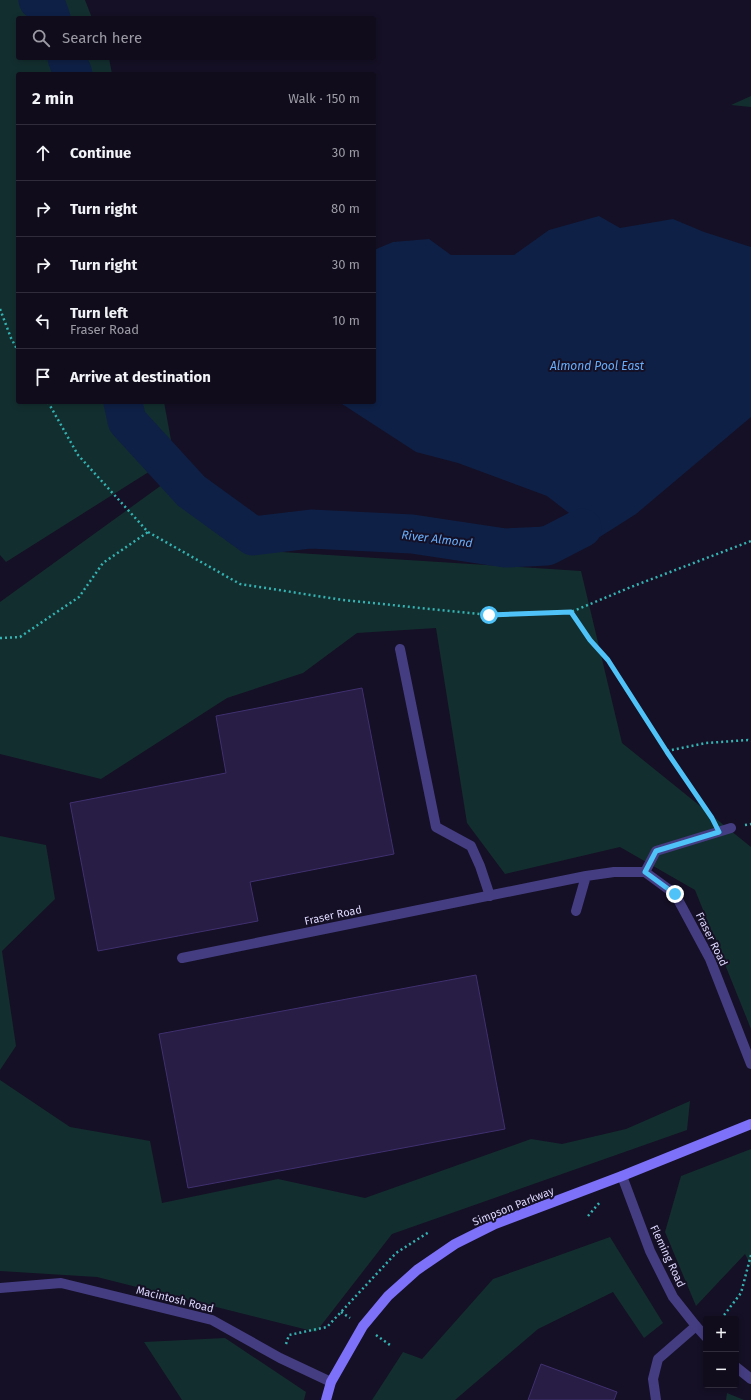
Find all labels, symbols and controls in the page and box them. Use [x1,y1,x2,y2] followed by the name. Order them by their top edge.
[16,16,376,60] search box
[30,27,52,49] icon: search
[62,29,142,47] text: Search here
[32,88,74,109] text: 2 min
[288,91,360,106] text: Walk · 150 m
[32,142,54,164] icon: ahead
[70,144,131,162] text: Continue
[332,145,360,160] text: 30 m
[32,198,54,220] icon: right
[70,200,137,218] text: Turn right
[331,201,360,216] text: 80 m
[32,254,54,276] icon: right
[70,256,137,274] text: Turn right
[332,257,360,272] text: 30 m
[70,304,128,322] text: Turn left
[32,310,54,332] icon: left
[333,313,360,328] text: 10 m
[70,322,139,337] text: Fraser Road
[549,359,645,373] water label: Almond Pool East
[32,366,54,388] icon: arrive
[70,368,211,386] text: Arrive at destination
[401,528,473,550] water label: River Almond
[480,606,498,624] route start
[666,885,684,903] route end
[303,903,363,928] street label: Fraser Road
[693,910,730,968] street label: Fraser Road
[471,1184,556,1229] street label: Simpson Parkway
[647,1223,688,1290] street label: Fleming Road
[135,1284,215,1315] street label: Macintosh Road
[703,1316,739,1388] map controls
[703,1316,739,1352] button: +
[703,1352,739,1388] button: −

